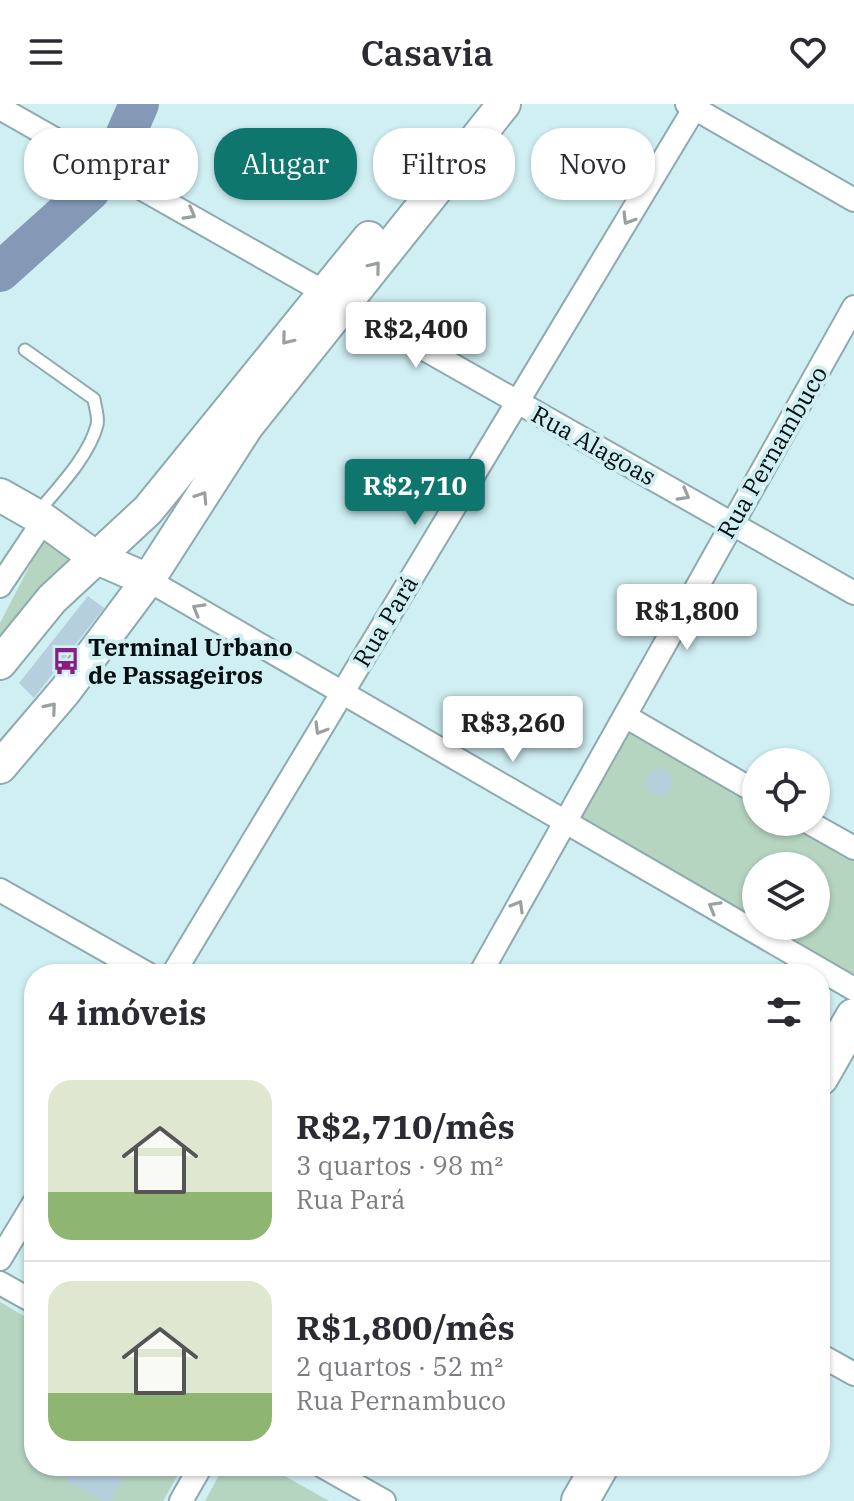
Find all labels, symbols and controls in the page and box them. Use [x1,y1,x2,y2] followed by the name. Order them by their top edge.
[360,29,494,76] text: Casavia
[24,30,68,74] icon: menu
[786,30,830,74] icon: heart
[24,128,198,200] chip: Comprar
[214,128,357,200] chip: Alugar
[373,128,515,200] chip: Filtros
[531,128,655,200] chip: Novo
[181,204,196,220] one-way arrow
[622,210,638,225] one-way arrow
[365,261,379,276] one-way arrow
[342,302,490,370] pin: R$2,400
[364,311,468,345] text: R$2,400
[282,330,297,345] one-way arrow
[710,360,834,544] street label: Rua Pernambuco
[526,398,662,492] street label: Rua Alagoas
[341,459,489,527] pin: R$2,710
[363,468,467,502] text: R$2,710
[675,485,690,501] one-way arrow
[192,491,207,506] one-way arrow
[345,569,425,673] street label: Rua Pará
[613,584,761,652] pin: R$1,800
[635,593,739,627] text: R$1,800
[192,603,207,619] one-way arrow
[88,631,293,691] place label: Terminal Urbano de Passageiros
[51,646,81,676] bus stop icon: Terminal Urbano de Passageiros
[439,696,587,764] pin: R$3,260
[41,703,55,717] one-way arrow
[461,705,565,739] text: R$3,260
[314,720,330,735] one-way arrow
[742,748,830,940] map controls
[742,748,830,836] button: locate
[742,852,830,940] button: layers
[508,900,524,915] one-way arrow
[708,901,723,917] one-way arrow
[48,990,207,1034] text: 4 imóveis
[762,990,806,1034] icon: filters
[296,1104,515,1148] text: R$2,710/mês
[112,1112,208,1208] icon: home
[296,1148,503,1182] text: 3 quartos · 98 m²
[296,1182,405,1216] text: Rua Pará
[296,1305,515,1349] text: R$1,800/mês
[112,1313,208,1409] icon: home
[296,1349,503,1383] text: 2 quartos · 52 m²
[296,1383,506,1417] text: Rua Pernambuco

